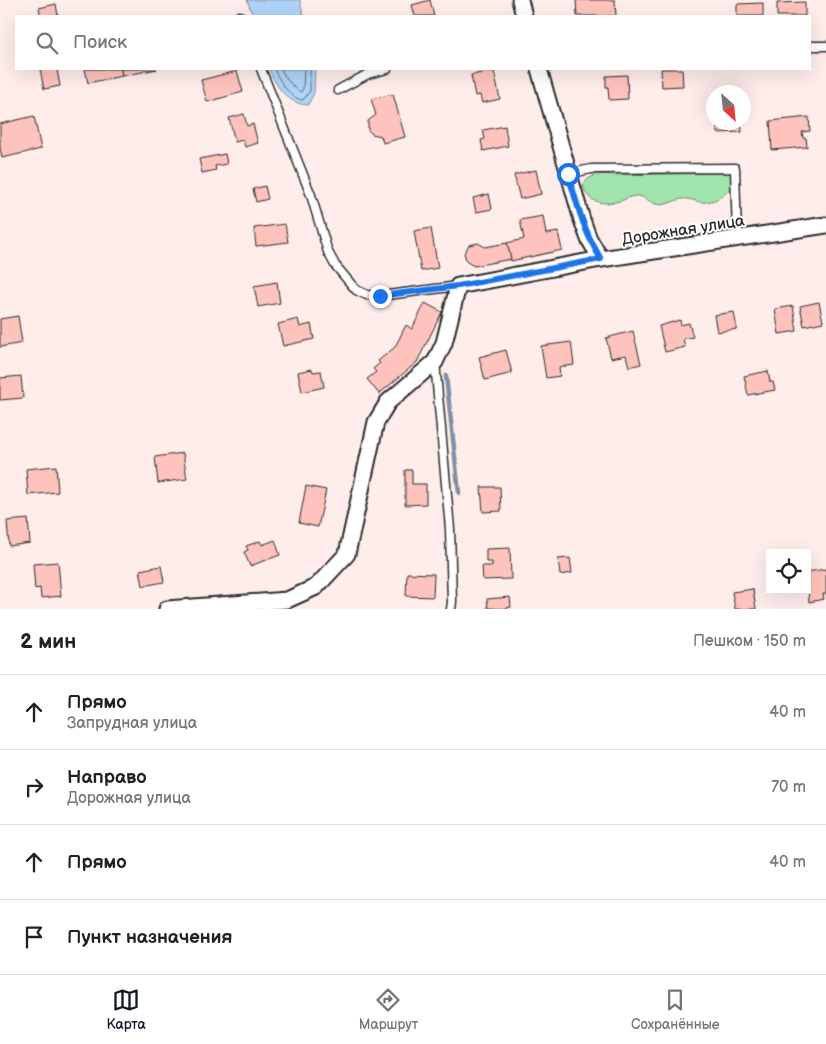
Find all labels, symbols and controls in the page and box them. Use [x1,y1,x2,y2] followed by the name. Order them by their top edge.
[15,15,811,70] search box
[33,29,61,57] icon: search
[73,31,127,54] text: Поиск
[706,85,751,130] north arrow
[557,163,580,186] route start
[621,211,746,250] street label: Дорожная улица
[369,285,392,308] route end
[766,549,811,594] map controls
[766,549,811,594] button: locate
[20,629,76,654] text: 2 мин
[693,632,806,651] text: Пешком · 150 m
[67,691,127,714] text: Прямо
[20,698,48,726] icon: ahead
[769,703,806,722] text: 40 m
[67,714,197,733] text: Запрудная улица
[67,766,147,789] text: Направо
[20,773,48,801] icon: right
[771,778,806,797] text: 70 m
[67,789,191,808] text: Дорожная улица
[20,848,48,876] icon: ahead
[67,851,127,874] text: Прямо
[769,853,806,872] text: 40 m
[20,923,48,951] icon: arrive
[67,926,232,949] text: Пункт назначения
[106,986,146,1033] tab: Карта
[359,986,418,1033] tab: Маршрут
[631,986,720,1033] tab: Сохранённые

